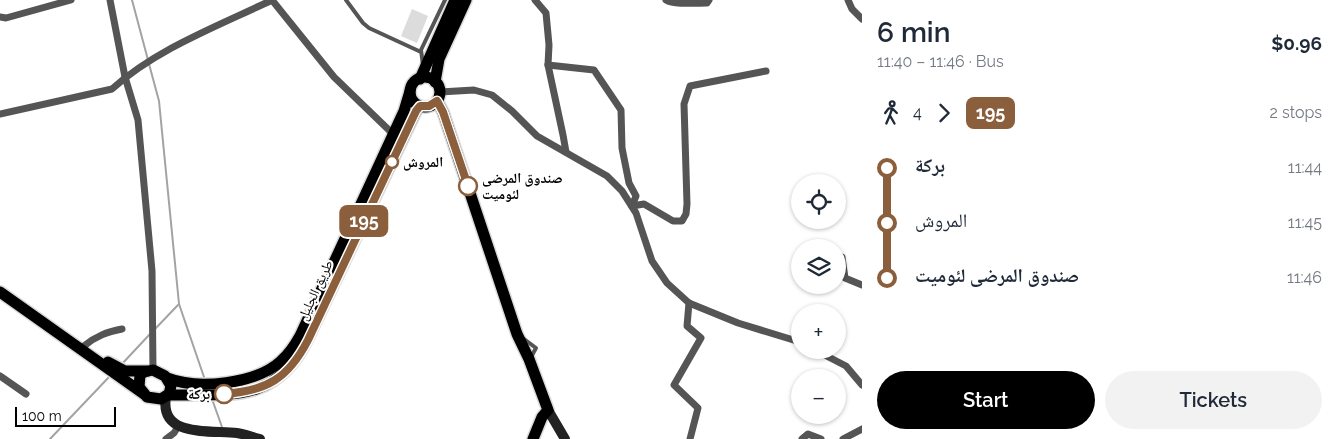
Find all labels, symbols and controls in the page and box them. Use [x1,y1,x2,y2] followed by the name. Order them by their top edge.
[877,16,950,49] text: 6 min
[1271,32,1322,54] text: $0.96
[877,52,1004,71] text: 11:40 – 11:46 · Bus
[877,99,905,127] icon: walk
[930,99,958,127] icon: forward
[976,102,1005,123] text: 195
[913,103,922,122] text: 4
[1270,103,1322,122] text: 2 stops
[403,154,443,171] place label: المروش
[915,154,945,176] text: بركة
[385,155,399,169] marker: المروش
[1288,158,1322,177] text: 11:44
[482,170,563,202] place label: صندوق المرضى لئوميت
[791,174,846,424] map controls
[791,174,846,229] button: locate
[458,176,478,196] marker: صندوق المرضى لئوميت
[335,205,393,237] line badge: 195
[915,209,967,231] text: المروش
[349,210,379,231] text: 195
[1288,213,1322,232] text: 11:45
[791,239,846,294] button: layers
[294,257,338,324] street label: طريق الجليل
[915,264,1079,286] text: صندوق المرضى لئوميت
[1287,268,1322,287] text: 11:46
[791,304,846,359] button: +
[791,369,846,424] button: −
[877,371,1095,429] button: Start
[1105,371,1322,429] button: Tickets
[214,384,234,404] marker: بركة
[188,386,210,403] place label: بركة
[15,404,116,427] scale bar
[22,408,62,424] text: 100 m

